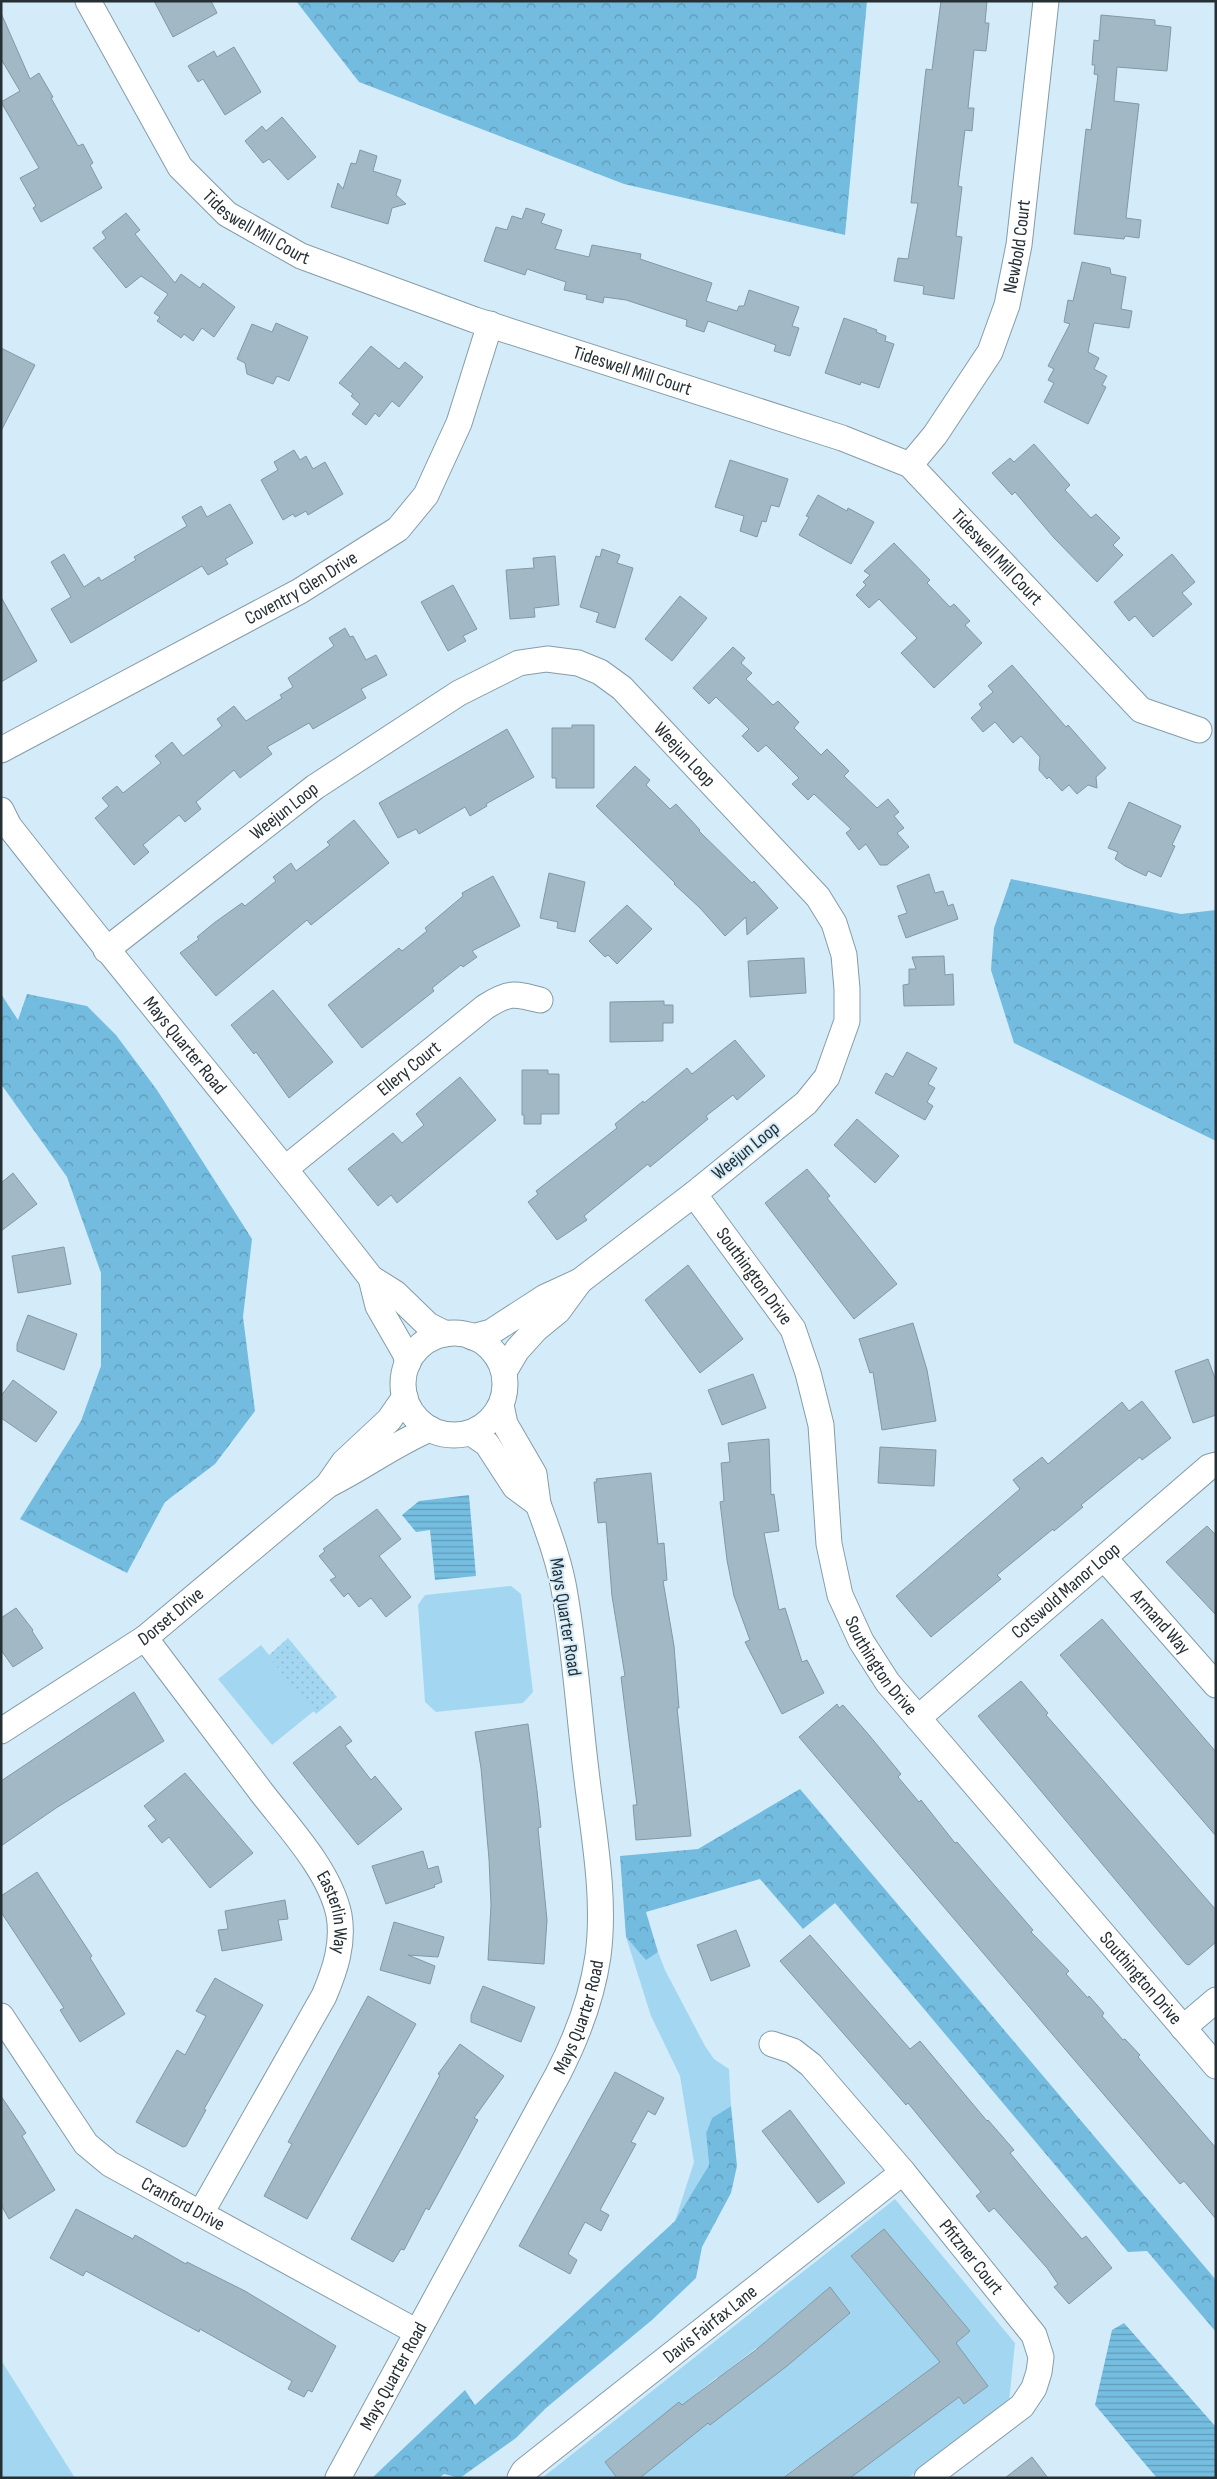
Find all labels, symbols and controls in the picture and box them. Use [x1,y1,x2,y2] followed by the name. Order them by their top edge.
[198,185,313,270] street label: Tideswell Mill Court
[998,198,1035,295] street label: Newbold Court
[570,341,695,400] street label: Tideswell Mill Court
[946,504,1048,610] street label: Tideswell Mill Court
[241,546,362,630] street label: Coventry Glen Drive
[649,717,720,792] street label: Weejun Loop
[245,777,323,845] street label: Weejun Loop
[138,992,232,1099] street label: Mays Quarter Road
[372,1036,445,1101] street label: Ellery Court
[708,1117,784,1185] street label: Weejun Loop
[711,1223,798,1329] street label: Southington Drive
[1007,1537,1125,1644] street label: Cotswold Manor Loop
[544,1556,586,1678] street label: Mays Quarter Road
[134,1582,208,1651] street label: Dorset Drive
[1125,1584,1196,1660] street label: Armand Way
[840,1613,922,1720] street label: Southington Drive
[311,1867,352,1956] street label: Easterlin Way
[1095,1927,1187,2029] street label: Southington Drive
[548,1958,609,2078] street label: Mays Quarter Road
[137,2172,229,2236] street label: Cranford Drive
[934,2215,1008,2299] street label: Pfitzner Court
[658,2280,762,2368] street label: Davis Fairfax Lane
[355,2318,432,2434] street label: Mays Quarter Road

